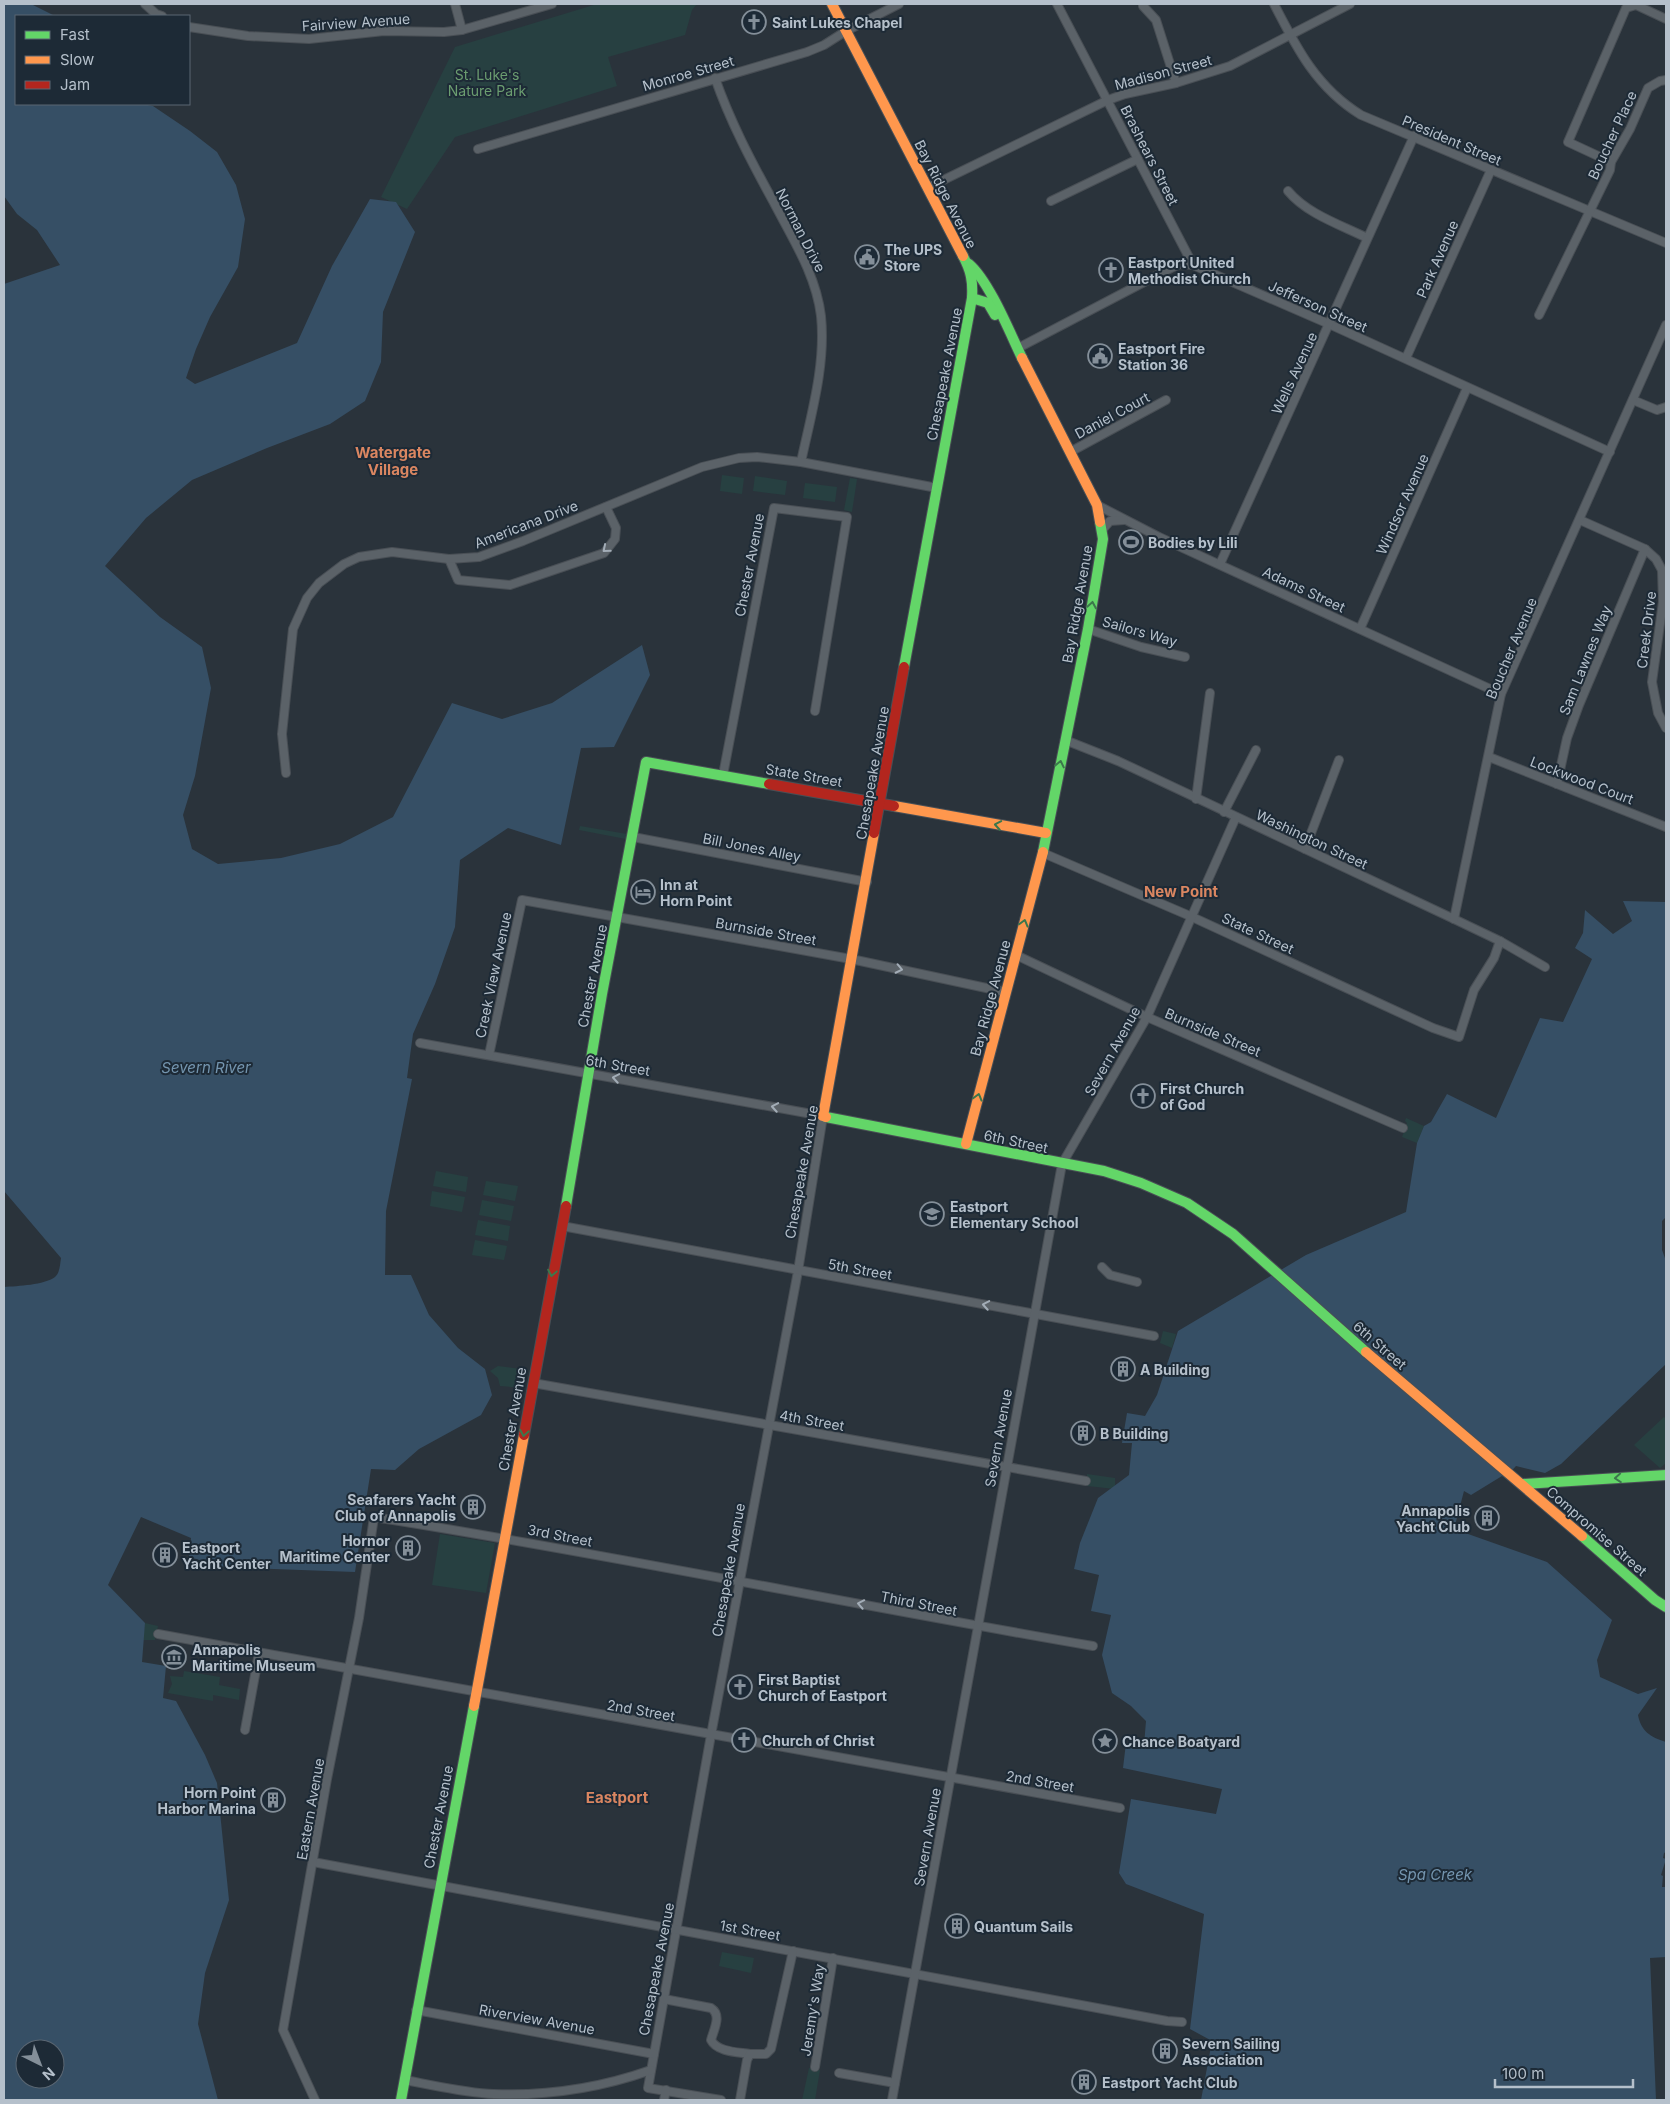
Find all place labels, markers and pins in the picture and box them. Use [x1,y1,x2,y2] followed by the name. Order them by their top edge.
[741,9,767,35] church icon: Saint Lukes Chapel
[772,14,902,31] place label: Saint Lukes Chapel
[884,241,942,274] place label: The UPS Store
[854,244,880,270] public building icon: The UPS Store
[1128,254,1251,287] place label: Eastport United Methodist Church
[1098,257,1124,283] church icon: Eastport United Methodist Church
[1118,340,1205,373] place label: Eastport Fire Station 36
[1087,343,1113,369] public building icon: Eastport Fire Station 36
[1118,529,1144,555] sports icon: Bodies by Lili
[1148,534,1238,551] place label: Bodies by Lili
[660,876,732,909] place label: Inn at Horn Point
[630,879,656,905] hotel icon: Inn at Horn Point
[1160,1080,1244,1113] place label: First Church of God
[1130,1083,1156,1109] church icon: First Church of God
[950,1198,1079,1231] place label: Eastport Elementary School
[919,1201,945,1227] school or university icon: Eastport Elementary School
[1110,1356,1136,1382] building icon: A Building
[1140,1361,1210,1378] place label: A Building
[1070,1420,1096,1446] building icon: B Building
[1100,1425,1168,1442] place label: B Building
[335,1491,456,1524] place label: Seafarers Yacht Club of Annapolis
[460,1494,486,1520] building icon: Seafarers Yacht Club of Annapolis
[1396,1502,1470,1535] place label: Annapolis Yacht Club
[1474,1505,1500,1531] building icon: Annapolis Yacht Club
[279,1532,390,1565] place label: Hornor Maritime Center
[395,1535,421,1561] building icon: Hornor Maritime Center
[182,1539,271,1572] place label: Eastport Yacht Center
[152,1542,178,1568] building icon: Eastport Yacht Center
[192,1641,316,1674] place label: Annapolis Maritime Museum
[161,1644,187,1670] museum icon: Annapolis Maritime Museum
[758,1671,887,1704] place label: First Baptist Church of Eastport
[727,1674,753,1700] church icon: First Baptist Church of Eastport
[731,1727,757,1753] church icon: Church of Christ
[1092,1728,1118,1754] place icon: Chance Boatyard
[762,1732,875,1749] place label: Church of Christ
[1122,1733,1240,1750] place label: Chance Boatyard
[157,1784,256,1817] place label: Horn Point Harbor Marina
[260,1787,286,1813] building icon: Horn Point Harbor Marina
[944,1913,970,1939] building icon: Quantum Sails
[974,1918,1073,1935] place label: Quantum Sails
[1182,2035,1280,2068] place label: Severn Sailing Association
[1152,2038,1178,2064] building icon: Severn Sailing Association
[1071,2069,1097,2095] building icon: Eastport Yacht Club
[1102,2074,1238,2091] place label: Eastport Yacht Club

